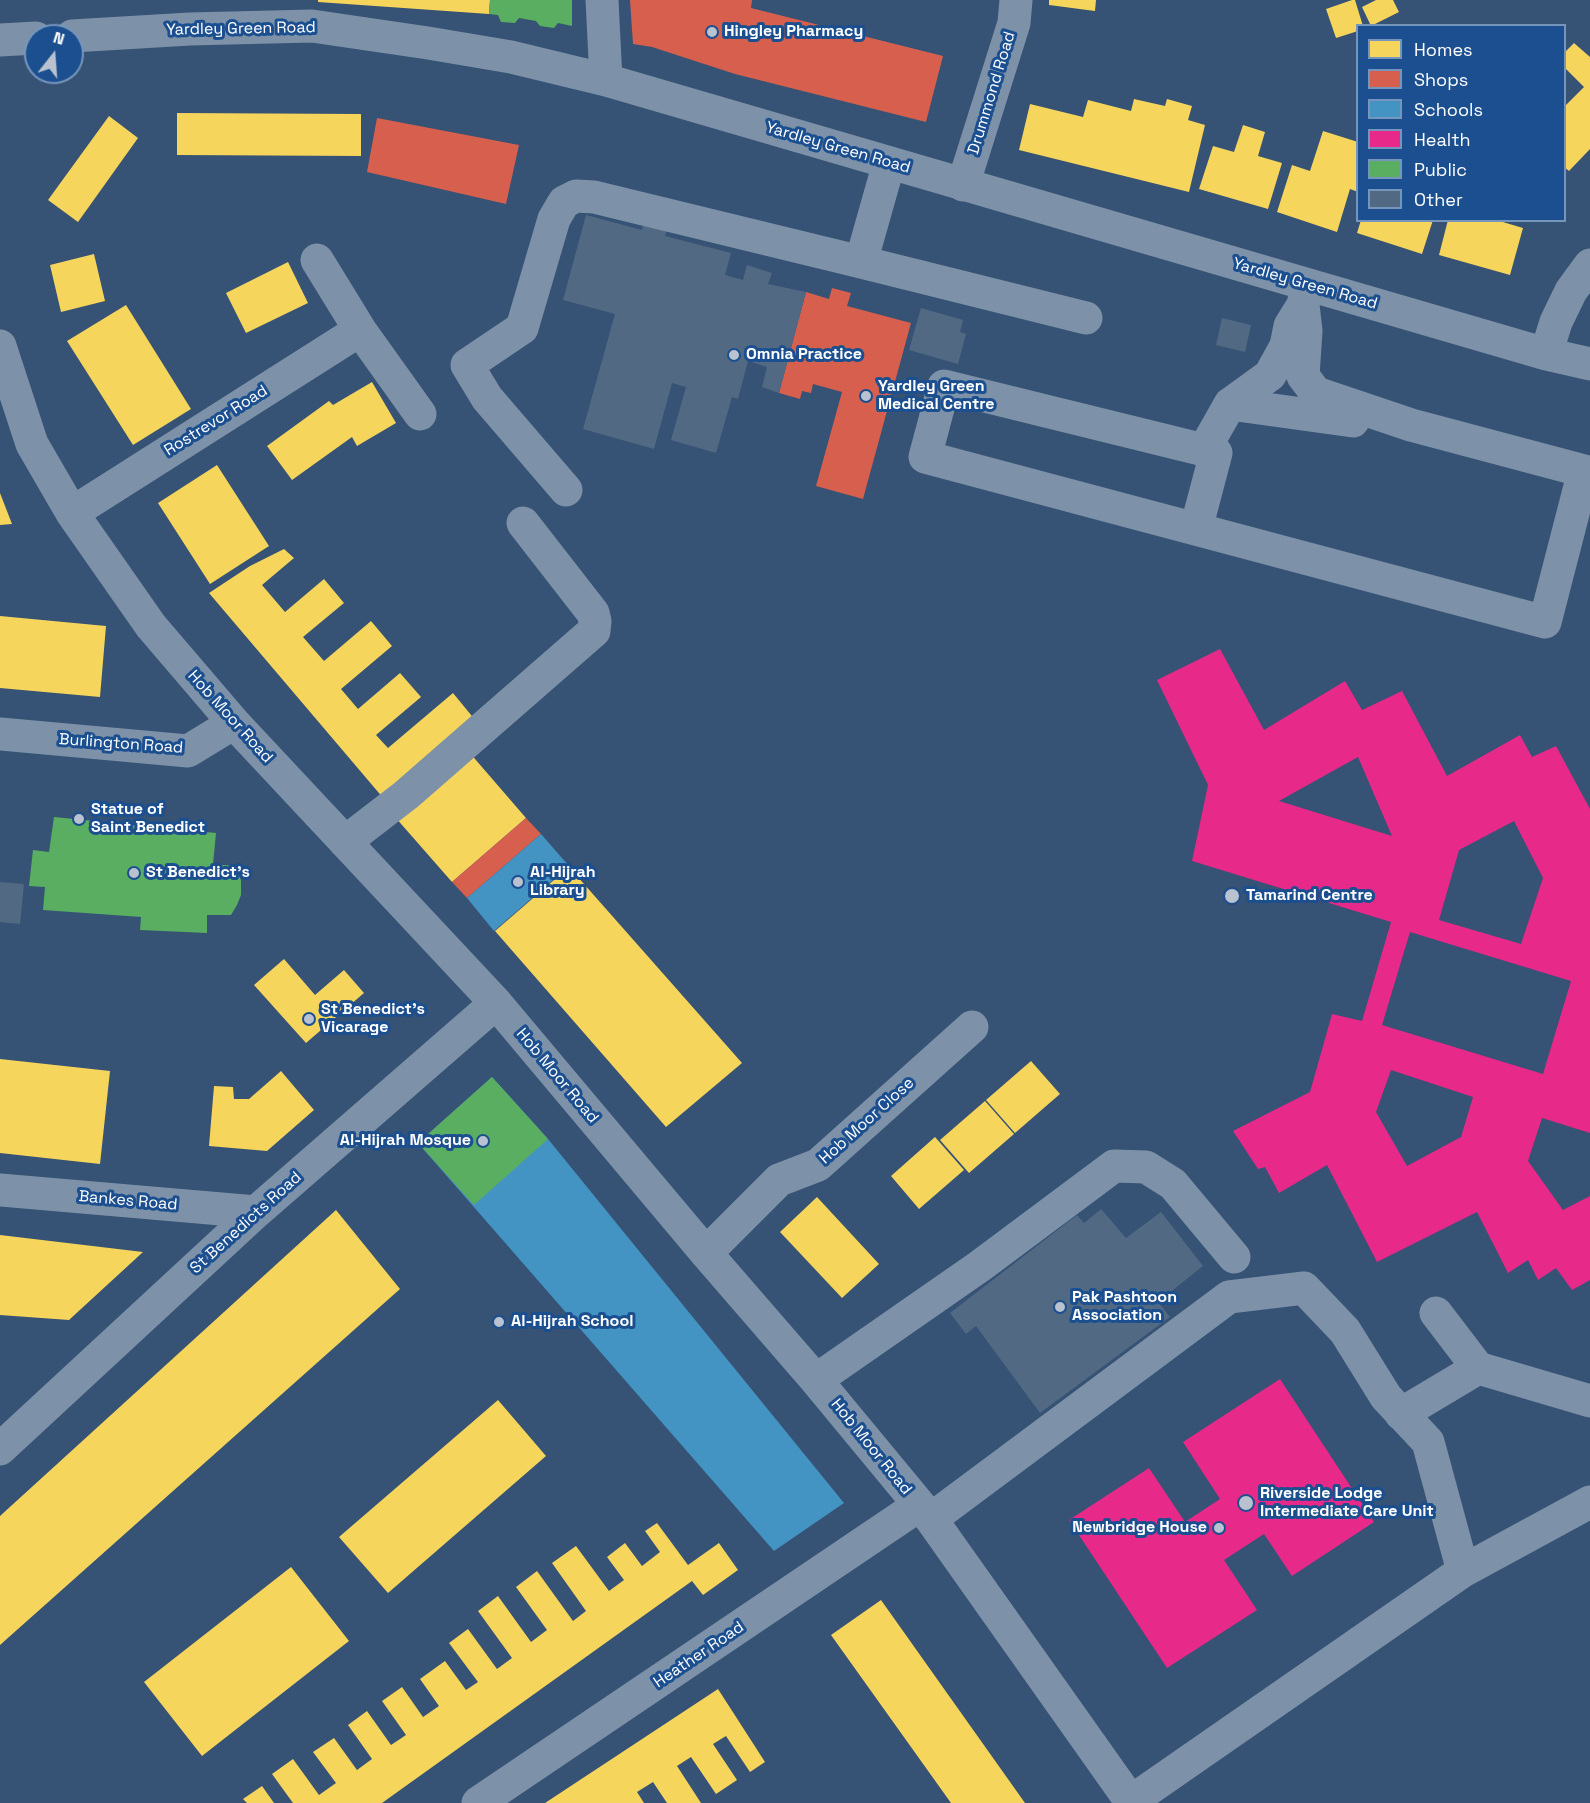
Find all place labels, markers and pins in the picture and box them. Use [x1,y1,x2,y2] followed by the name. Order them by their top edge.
[724,22,863,42] place label: Hingley Pharmacy
[705,25,719,39] marker: Hingley Pharmacy
[746,345,862,365] place label: Omnia Practice
[727,348,741,362] marker: Omnia Practice
[878,377,994,415] place label: Yardley Green Medical Centre
[859,389,873,403] marker: Yardley Green Medical Centre
[91,800,205,838] place label: Statue of Saint Benedict
[72,812,86,826] marker: Statue of Saint Benedict
[146,863,250,883] place label: St Benedict's
[530,863,596,901] place label: Al-Hijrah Library
[127,866,141,880] marker: St Benedict's
[511,875,525,889] marker: Al-Hijrah Library
[1246,886,1373,906] place label: Tamarind Centre
[1223,887,1241,905] marker: Tamarind Centre
[321,1000,425,1038] place label: St Benedict's Vicarage
[302,1012,316,1026] marker: St Benedict's Vicarage
[340,1131,471,1151] place label: Al-Hijrah Mosque
[476,1134,490,1148] marker: Al-Hijrah Mosque
[1072,1288,1177,1326] place label: Pak Pashtoon Association
[1053,1300,1067,1314] marker: Pak Pashtoon Association
[511,1312,633,1332] place label: Al-Hijrah School
[492,1315,506,1329] marker: Al-Hijrah School
[1260,1484,1434,1522] place label: Riverside Lodge Intermediate Care Unit
[1237,1494,1255,1512] marker: Riverside Lodge Intermediate Care Unit
[1072,1518,1207,1538] place label: Newbridge House
[1212,1521,1226,1535] marker: Newbridge House

